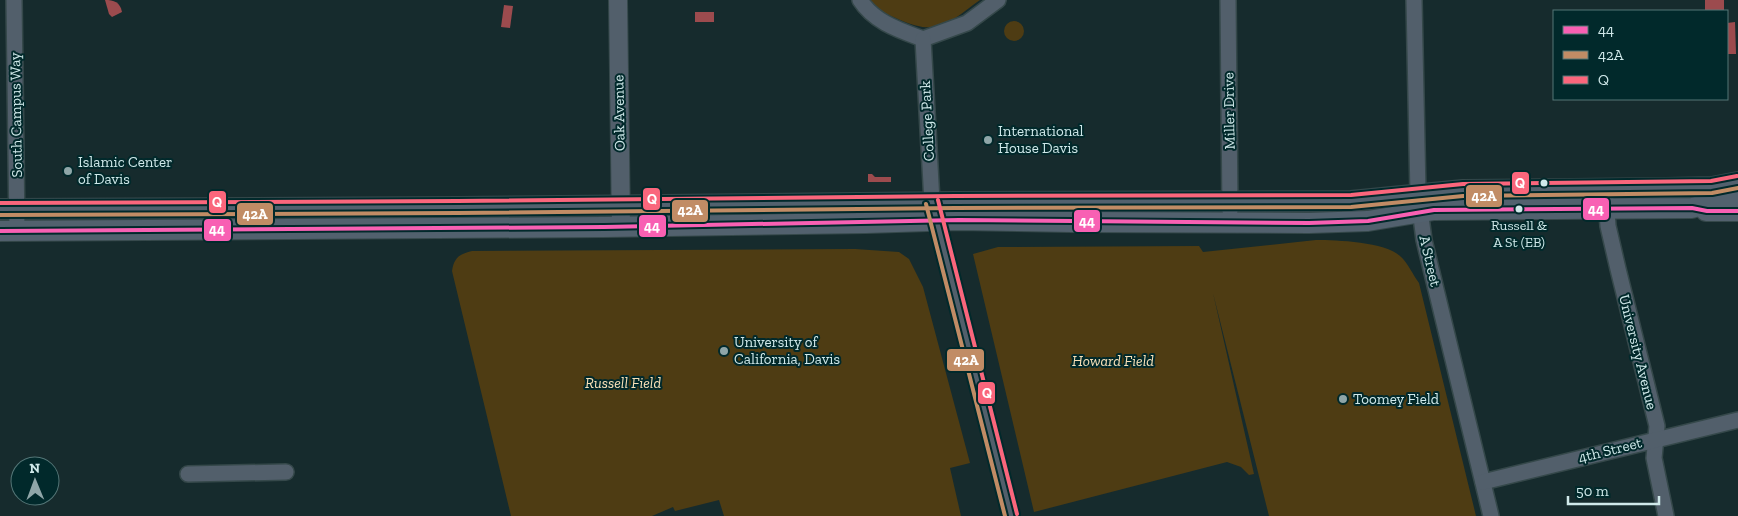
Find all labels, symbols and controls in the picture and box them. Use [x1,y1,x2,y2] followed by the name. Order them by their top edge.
[1553,10,1728,100] legend
[1598,21,1614,39] text: 44
[1598,46,1624,64] text: 42A
[6,52,26,178] street label: South Campus Way
[1598,71,1609,89] text: Q
[1219,72,1239,150] street label: Miller Drive
[609,75,629,151] street label: Oak Avenue
[916,80,938,162] street label: College Park
[998,122,1083,157] place label: International House Davis
[982,134,994,146] marker: International House Davis
[78,153,172,188] place label: Islamic Center of Davis
[62,165,74,177] marker: Islamic Center of Davis
[1511,171,1530,195] line badge: Q
[1515,175,1525,192] text: Q
[1539,178,1549,188] unlabelled marker
[1465,184,1503,208] line badge: 42A
[642,187,661,211] line badge: Q
[1471,188,1497,205] text: 42A
[208,190,227,214] line badge: Q
[647,191,657,208] text: Q
[212,194,222,211] text: Q
[1582,197,1610,221] line badge: 44
[671,199,709,223] line badge: 42A
[1588,201,1604,218] text: 44
[236,202,274,226] line badge: 42A
[677,202,703,219] text: 42A
[1514,204,1524,214] marker: Russell & A St (EB)
[242,206,268,223] text: 42A
[1073,209,1101,233] line badge: 44
[1079,213,1095,230] text: 44
[638,214,667,238] line badge: 44
[1491,217,1547,251] place label: Russell & A St (EB)
[203,218,232,242] line badge: 44
[644,218,660,235] text: 44
[209,221,225,238] text: 44
[1415,234,1445,289] street label: A Street
[1615,293,1661,411] street label: University Avenue
[734,333,840,368] place label: University of California, Davis
[718,345,730,357] marker: University of California, Davis
[946,348,985,372] line badge: 42A
[953,352,979,369] text: 42A
[1072,352,1154,370] park label: Howard Field
[585,374,661,392] park label: Russell Field
[977,381,996,405] line badge: Q
[982,385,992,402] text: Q
[1353,390,1440,408] place label: Toomey Field
[1337,393,1349,405] marker: Toomey Field
[1576,433,1644,467] street label: 4th Street
[10,456,60,506] north arrow
[29,460,41,477] text: N
[1568,474,1659,506] scale bar
[1576,482,1609,500] text: 50 m

